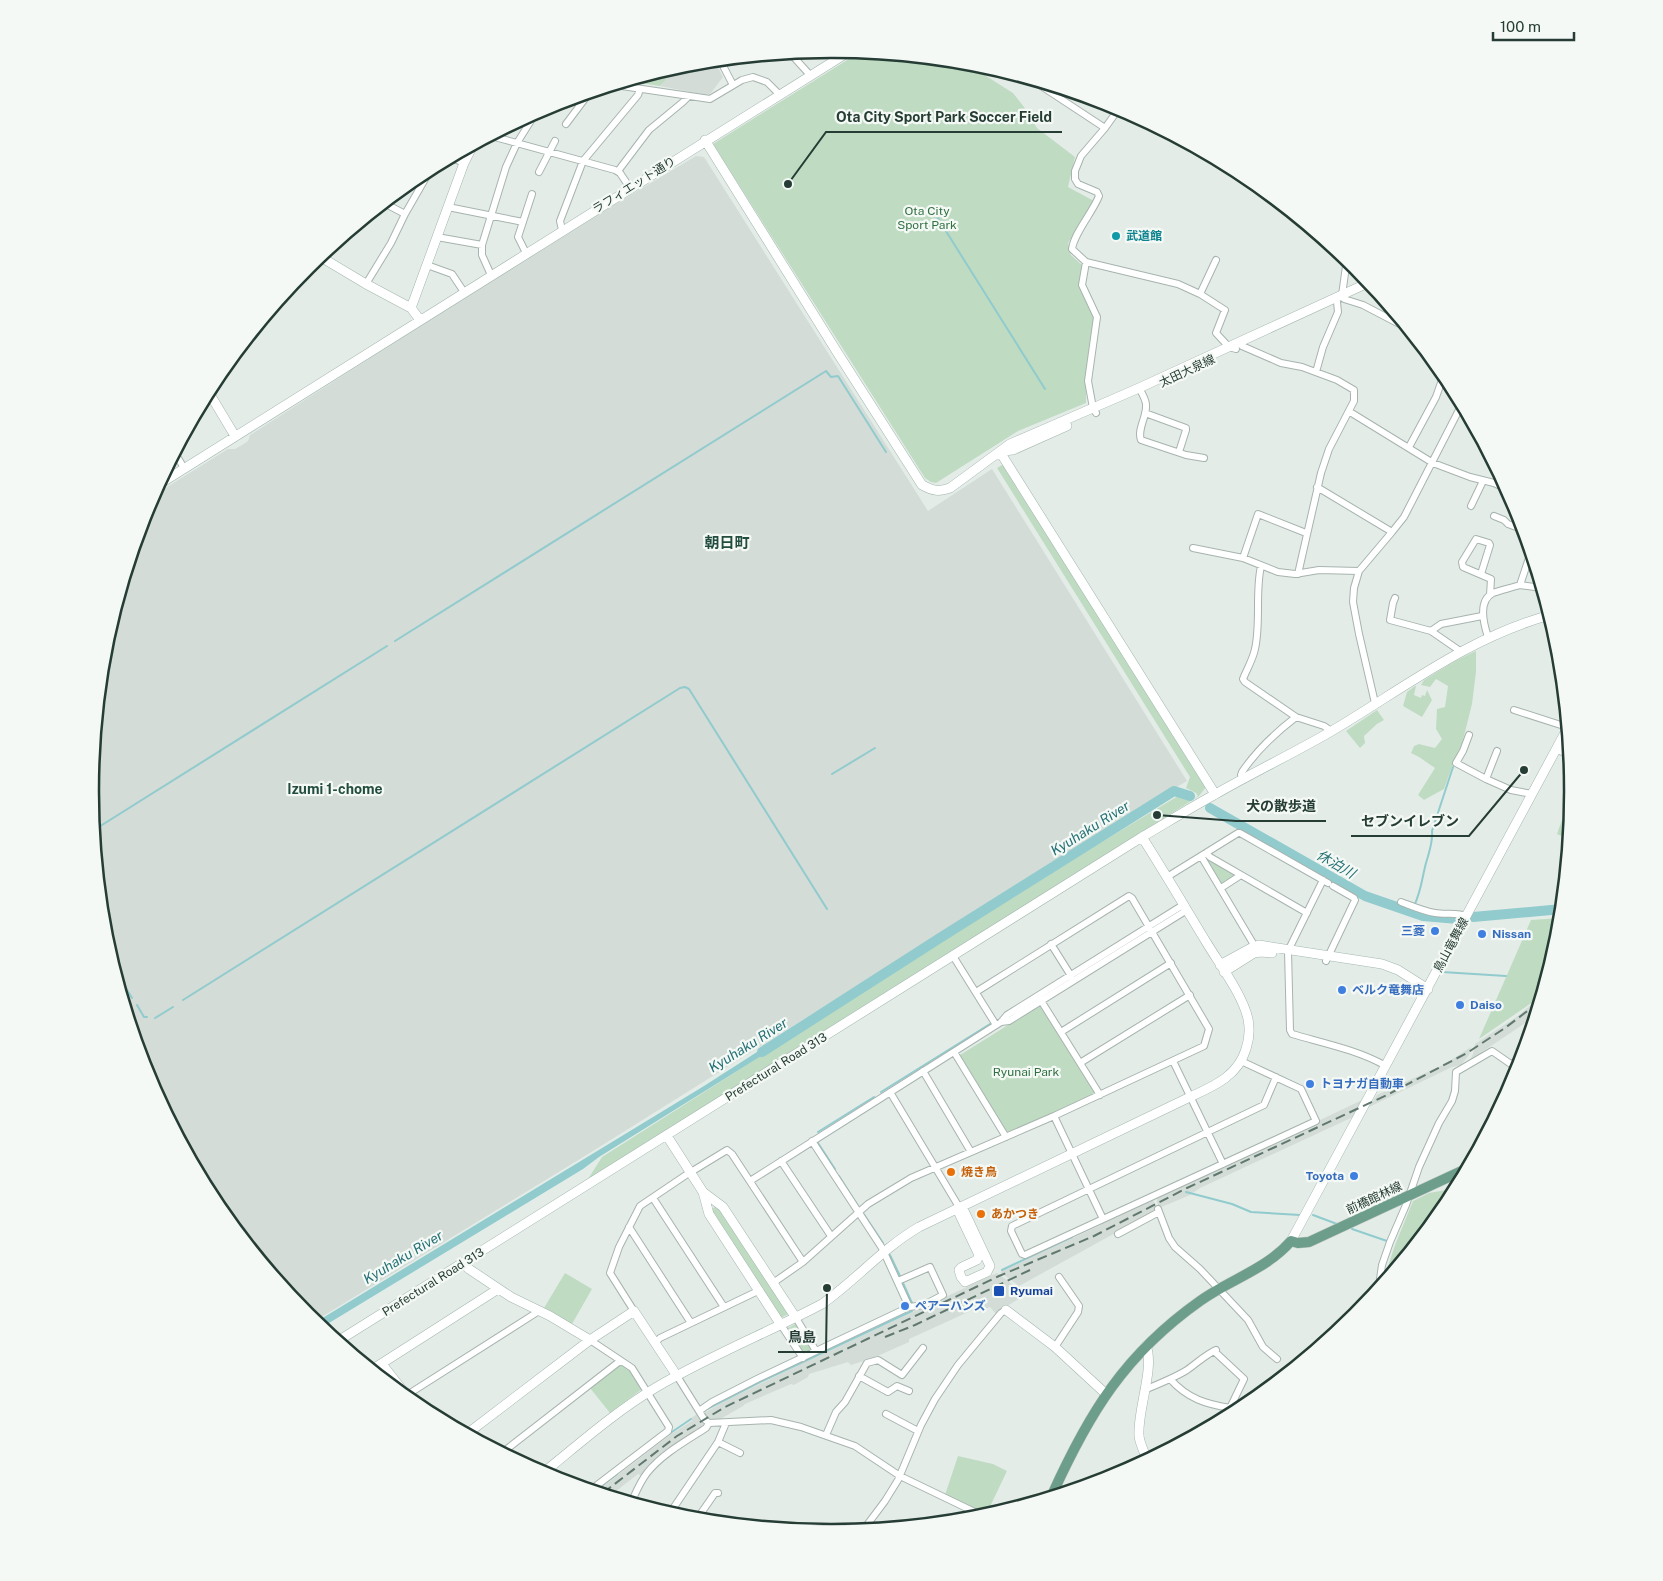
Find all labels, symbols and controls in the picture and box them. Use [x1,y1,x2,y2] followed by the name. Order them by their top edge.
[1493,10,1574,42] scale bar
[1500,18,1541,35] text: 100 m
[826,103,1062,132] callout: Ota City Sport Park Soccer Field
[836,109,1052,125] text: Ota City Sport Park Soccer Field
[590,154,678,216] street label: ラフィエット通り
[897,204,957,232] park label: Ota City Sport Park
[1126,229,1162,243] place label: 武道館
[1110,230,1122,242] marker: 武道館
[1157,352,1217,390] street label: 太田大泉線
[704,534,750,551] district label: 朝日町
[287,781,383,797] district label: Izumi 1-chome
[1236,792,1326,821] callout: 犬の散歩道
[1048,797,1133,859] water label: Kyuhaku River
[1246,798,1316,814] text: 犬の散歩道
[1351,807,1469,836] callout: セブンイレブン
[1361,813,1459,829] text: セブンイレブン
[1314,847,1360,882] water label: 休泊川
[1431,915,1471,975] street label: 鳥山竜舞線
[1401,924,1425,938] place label: 三菱
[1429,925,1441,937] marker: 三菱
[1492,927,1531,941] place label: Nissan
[1476,928,1488,940] marker: Nissan
[1352,983,1424,997] place label: ベルク竜舞店
[1336,984,1348,996] marker: ベルク竜舞店
[1470,998,1502,1012] place label: Daiso
[1454,999,1466,1011] marker: Daiso
[706,1014,791,1076] water label: Kyuhaku River
[723,1030,829,1104] street label: Prefectural Road 313
[993,1065,1060,1079] park label: Ryunai Park
[1320,1077,1404,1091] place label: トヨナガ自動車
[1304,1078,1316,1090] marker: トヨナガ自動車
[961,1165,997,1179] place label: 焼き鳥
[945,1166,957,1178] marker: 焼き鳥
[1306,1169,1344,1183] place label: Toyota
[1348,1170,1360,1182] marker: Toyota
[1344,1179,1404,1217] street label: 前橋館林線
[991,1207,1039,1221] place label: あかつき
[975,1208,987,1220] marker: あかつき
[360,1227,446,1287] water label: Kyuhaku River
[380,1245,486,1319] street label: Prefectural Road 313
[992,1284,1006,1298] marker: Ryumai
[1010,1284,1053,1298] place label: Ryumai
[915,1299,986,1313] place label: ペアーハンズ
[899,1300,911,1312] marker: ペアーハンズ
[778,1323,826,1352] callout: 鳥島
[788,1329,816,1345] text: 鳥島

